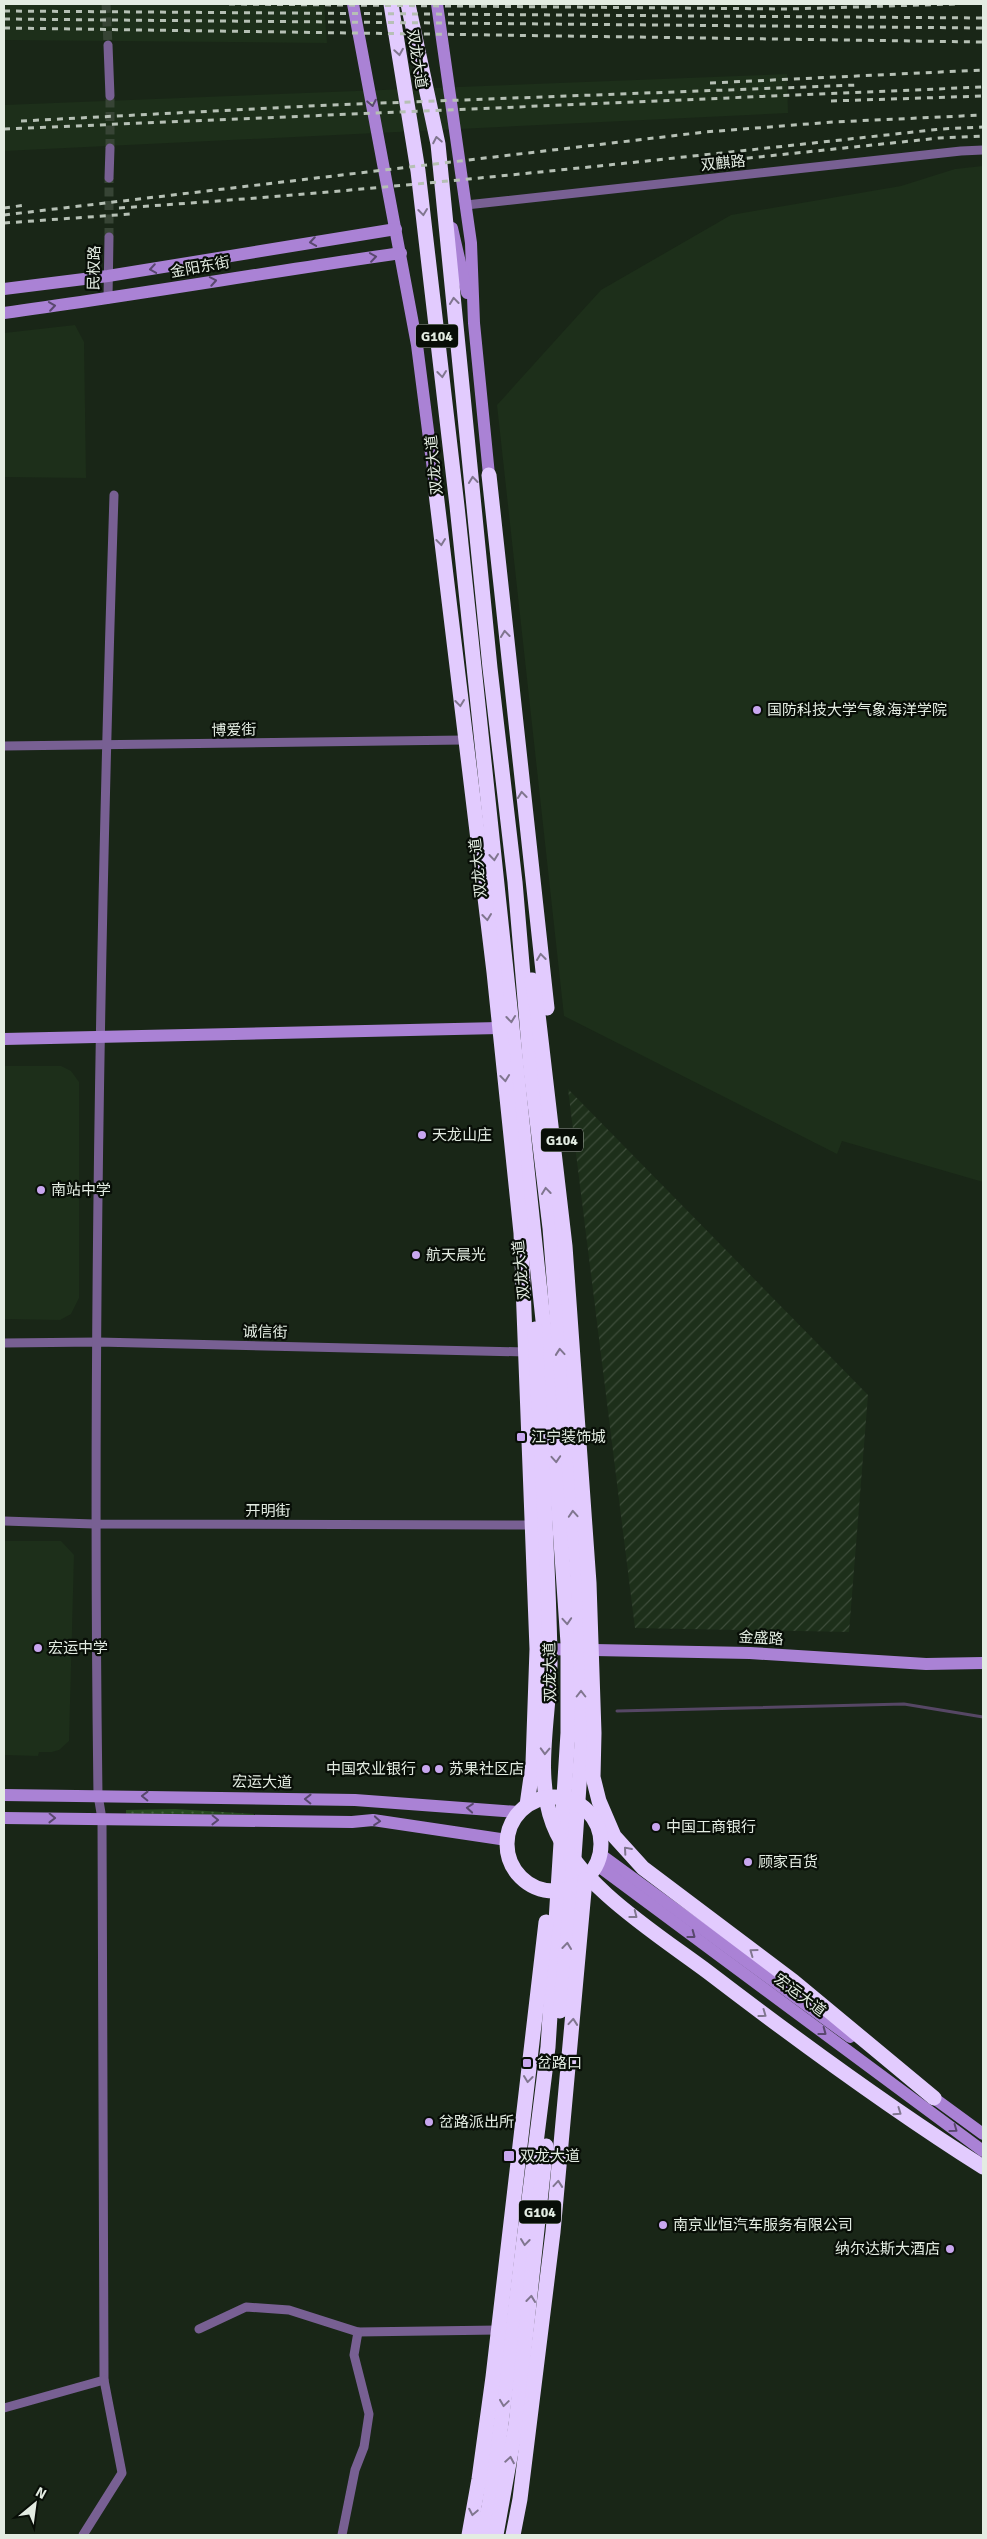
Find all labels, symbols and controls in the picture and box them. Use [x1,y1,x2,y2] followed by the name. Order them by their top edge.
[403,28,431,90] street label: 双龙大道
[393,47,403,56] one-way arrow
[366,99,377,108] one-way arrow
[432,135,443,144] one-way arrow
[700,152,746,174] street label: 双麒路
[417,209,428,217] one-way arrow
[308,237,317,247] one-way arrow
[85,245,103,291] street label: 民权路
[370,252,378,263] one-way arrow
[169,253,231,281] street label: 金阳东街
[148,263,157,273] one-way arrow
[208,277,217,287] one-way arrow
[449,297,460,305] one-way arrow
[48,302,56,312] one-way arrow
[416,324,458,348] road number: G104
[436,370,447,378] one-way arrow
[422,434,446,496] street label: 双龙大道
[468,476,479,484] one-way arrow
[435,538,446,546] one-way arrow
[500,629,511,637] one-way arrow
[454,700,465,708] one-way arrow
[767,701,947,719] place label: 国防科技大学气象海洋学院
[751,704,763,716] marker: 国防科技大学气象海洋学院
[211,721,257,739] street label: 博爱街
[517,791,528,799] one-way arrow
[466,837,490,899] street label: 双龙大道
[488,854,499,862] one-way arrow
[481,912,491,921] one-way arrow
[536,952,547,960] one-way arrow
[505,1015,516,1023] one-way arrow
[499,1074,510,1082] one-way arrow
[432,1126,492,1144] place label: 天龙山庄
[541,1128,583,1152] road number: G104
[416,1129,428,1141] marker: 天龙山庄
[51,1181,111,1199] place label: 南站中学
[35,1184,47,1196] marker: 南站中学
[541,1186,552,1194] one-way arrow
[509,1239,533,1301] street label: 双龙大道
[426,1246,486,1264] place label: 航天晨光
[410,1249,422,1261] marker: 航天晨光
[242,1323,288,1341] street label: 诚信街
[555,1348,566,1356] one-way arrow
[531,1428,606,1446] place label: 江宁装饰城
[515,1431,527,1443] marker: 江宁装饰城
[550,1456,561,1464] one-way arrow
[245,1502,291,1520] street label: 开明街
[568,1510,579,1518] one-way arrow
[561,1618,572,1626] one-way arrow
[738,1628,784,1648] street label: 金盛路
[48,1639,108,1657] place label: 宏运中学
[32,1642,44,1654] marker: 宏运中学
[540,1642,560,1702] street label: 双龙大道
[576,1690,586,1698] one-way arrow
[539,1747,550,1755] one-way arrow
[326,1760,416,1778] place label: 中国农业银行
[449,1760,524,1778] place label: 苏果社区店
[420,1763,432,1775] marker: 中国农业银行
[433,1763,445,1775] marker: 苏果社区店
[232,1772,292,1792] street label: 宏运大道
[141,1791,148,1801] one-way arrow
[303,1794,311,1804] one-way arrow
[466,1803,474,1814] one-way arrow
[49,1813,57,1823] one-way arrow
[212,1815,219,1825] one-way arrow
[374,1815,382,1826] one-way arrow
[666,1818,756,1836] place label: 中国工商银行
[650,1821,662,1833] marker: 中国工商银行
[624,1847,633,1856] one-way arrow
[758,1853,818,1871] place label: 顾家百货
[742,1856,754,1868] marker: 顾家百货
[628,1910,637,1918] one-way arrow
[686,1930,695,1938] one-way arrow
[561,1941,572,1949] one-way arrow
[749,1949,759,1958] one-way arrow
[771,1970,829,2020] street label: 宏运大道
[757,2008,767,2017] one-way arrow
[567,2018,578,2026] one-way arrow
[817,2026,827,2035] one-way arrow
[537,2054,582,2072] place label: 岔路口
[521,2057,533,2069] marker: 岔路口
[523,2075,534,2083] one-way arrow
[892,2106,902,2115] one-way arrow
[439,2113,514,2131] place label: 岔路派出所
[423,2116,435,2128] marker: 岔路派出所
[948,2122,957,2132] one-way arrow
[520,2147,580,2165] place label: 双龙大道
[502,2149,516,2163] marker: 双龙大道
[552,2180,563,2188] one-way arrow
[519,2200,561,2224] road number: G104
[673,2216,853,2234] place label: 南京业恒汽车服务有限公司
[657,2219,669,2231] marker: 南京业恒汽车服务有限公司
[520,2238,530,2246] one-way arrow
[835,2240,940,2258] place label: 纳尔达斯大酒店
[944,2243,956,2255] marker: 纳尔达斯大酒店
[525,2294,536,2302] one-way arrow
[499,2400,510,2408] one-way arrow
[505,2455,515,2464] one-way arrow
[10,2479,60,2529] north arrow
[33,2483,49,2503] text: N
[469,2508,479,2517] one-way arrow

